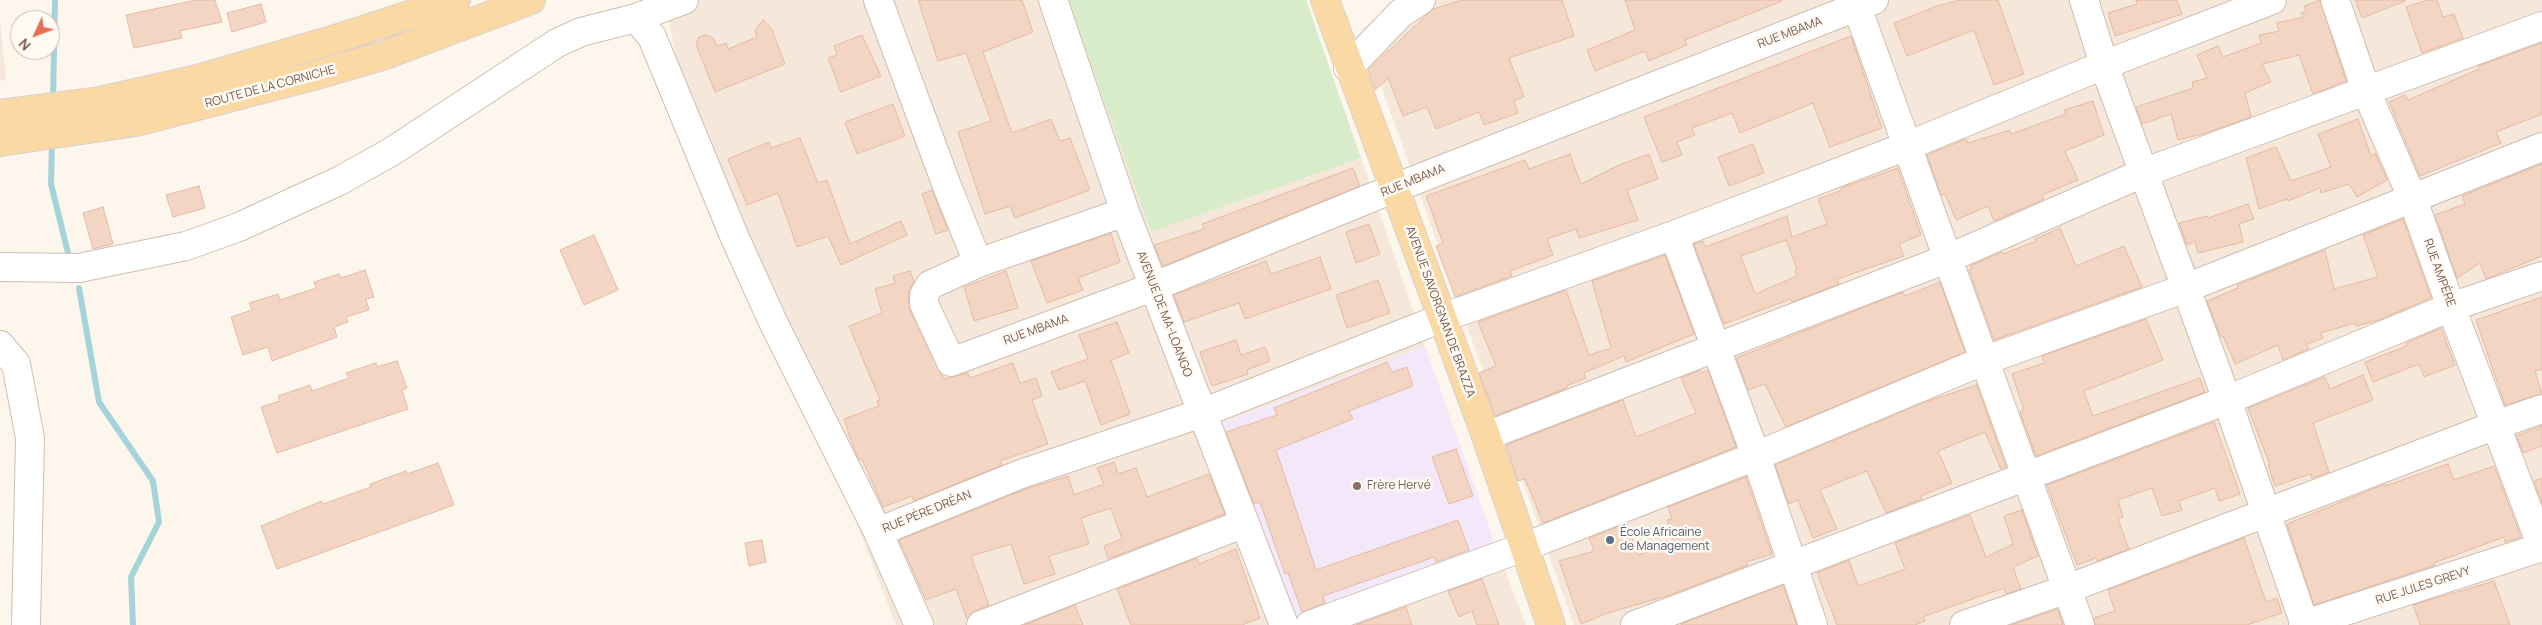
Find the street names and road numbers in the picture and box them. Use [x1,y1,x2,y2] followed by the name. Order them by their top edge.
[1756,14,1824,52] street label: RUE MBAMA
[203,63,337,111] street label: ROUTE DE LA CORNICHE
[1379,162,1447,200] street label: RUE MBAMA
[1402,224,1478,400] street label: AVENUE SAVORGNAN DE BRAZZA
[2420,237,2458,309] street label: RUE AMPÈRE
[1133,249,1195,379] street label: AVENUE DE MA-LOANGO
[1002,312,1070,348] street label: RUE MBAMA
[881,488,973,536] street label: RUE PÈRE DRÉAN
[2374,564,2472,608] street label: RUE JULES GREVY

